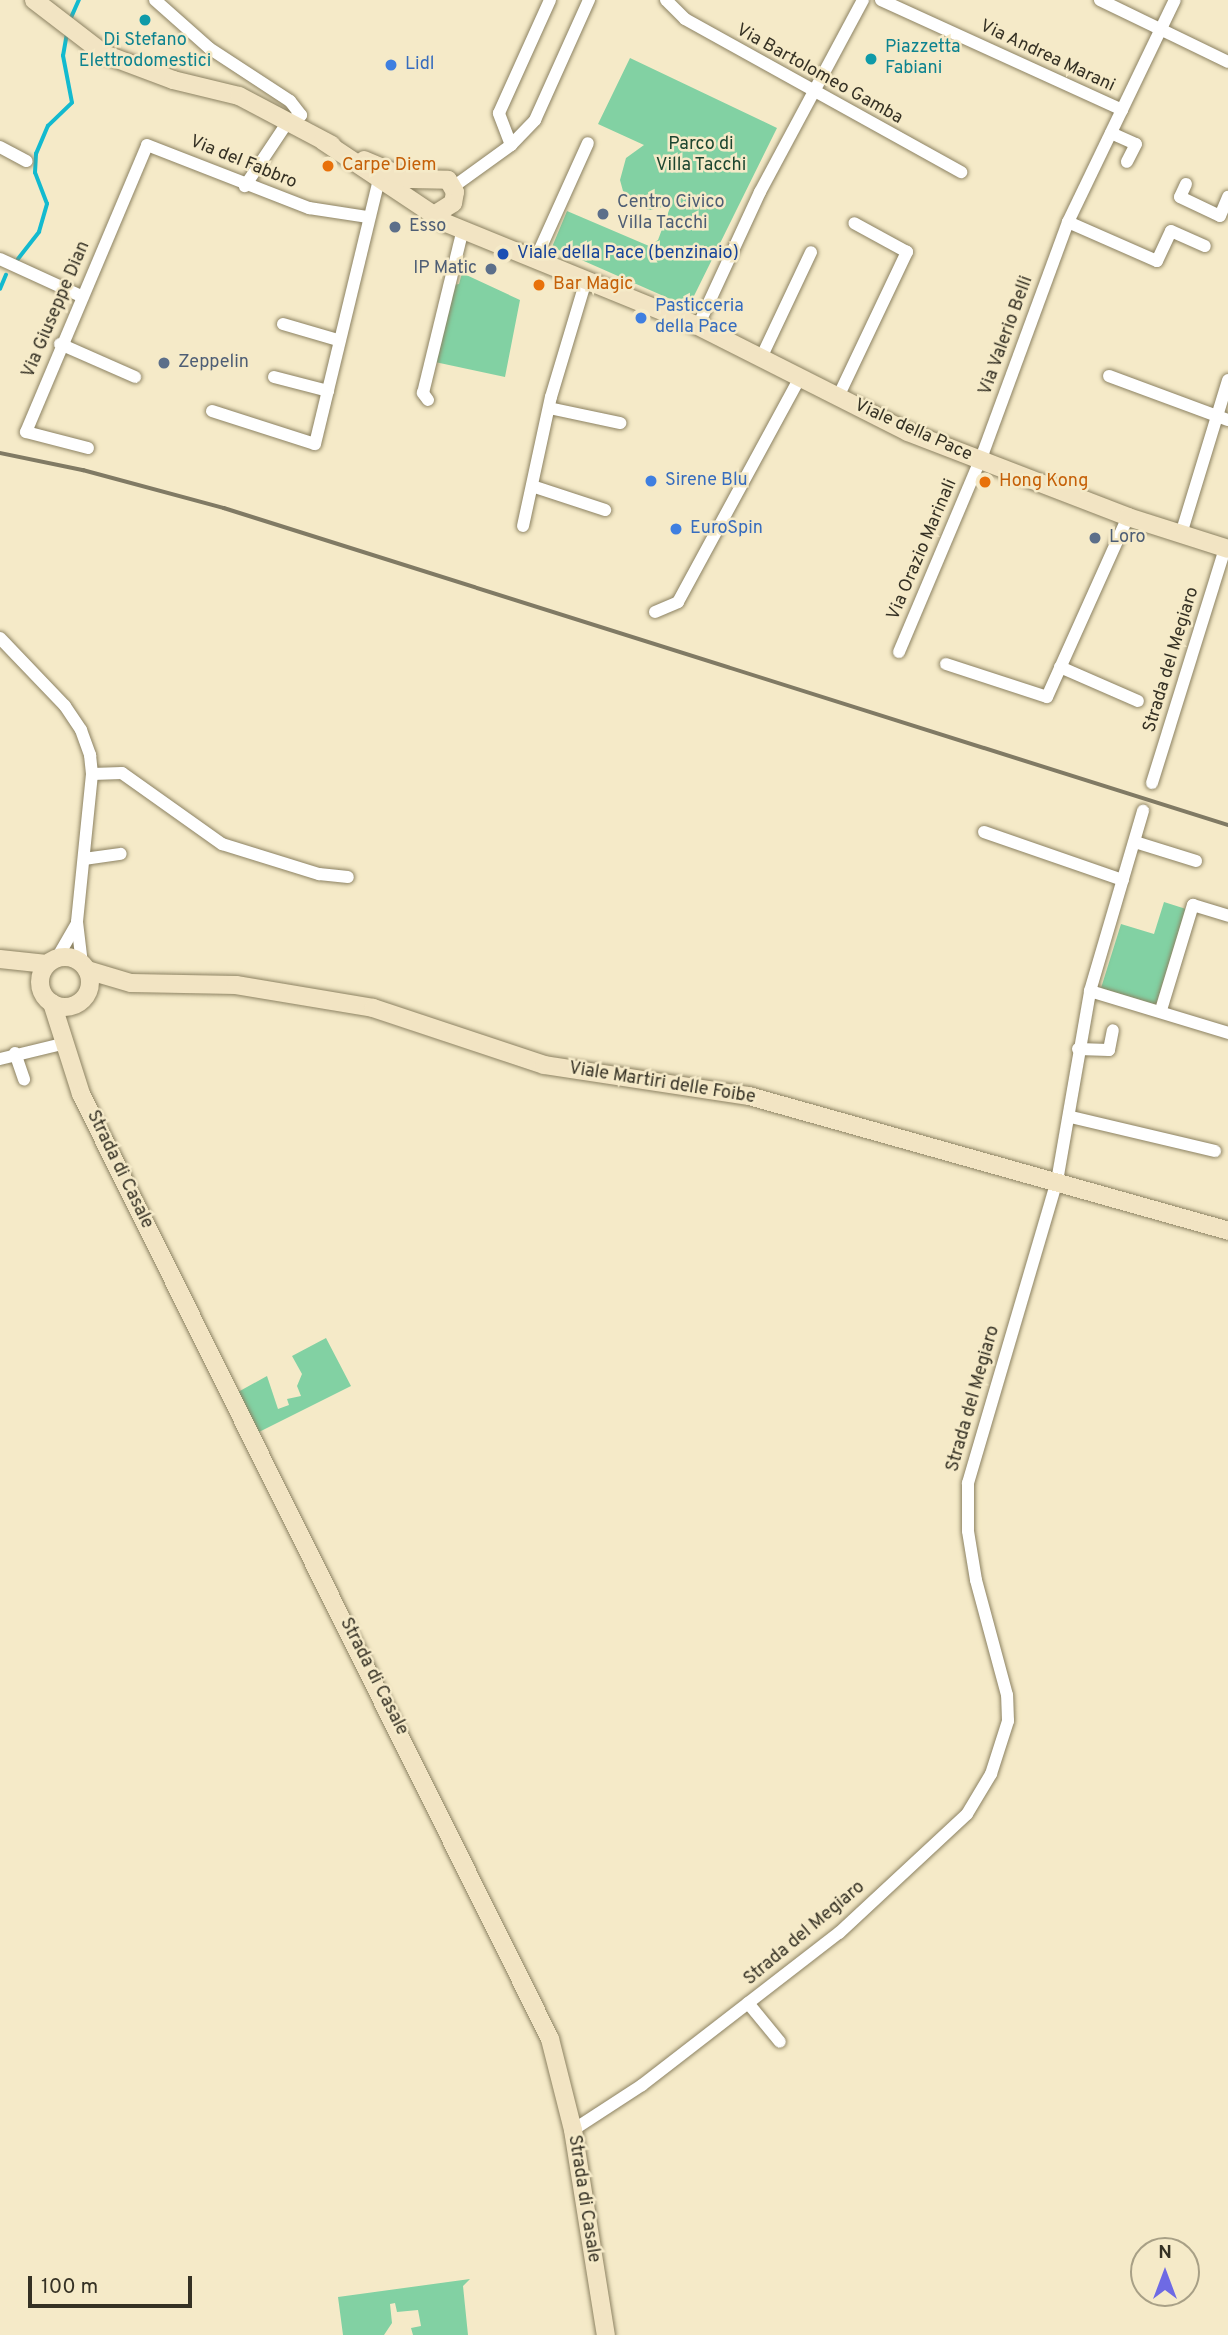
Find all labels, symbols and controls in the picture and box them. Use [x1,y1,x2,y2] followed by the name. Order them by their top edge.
[137,12,153,28] marker: Di Stefano Elettrodomestici
[976,16,1118,98] street label: Via Andrea Marani
[732,20,906,130] street label: Via Bartolomeo Gamba
[79,31,211,74] place label: Di Stefano Elettrodomestici
[885,38,961,80] place label: Piazzetta Fabiani
[863,51,879,67] marker: Piazzetta Fabiani
[405,54,434,76] place label: Lidl
[383,57,399,73] marker: Lidl
[186,132,300,194] street label: Via del Fabbro
[655,135,747,178] park label: Parco di Villa Tacchi
[342,155,437,177] place label: Carpe Diem
[320,158,336,174] marker: Carpe Diem
[617,193,725,235] place label: Centro Civico Villa Tacchi
[595,206,611,222] marker: Centro Civico Villa Tacchi
[409,216,446,238] place label: Esso
[387,219,403,235] marker: Esso
[18,238,96,382] street label: Via Giuseppe Dian
[517,243,739,265] place label: Viale della Pace (benzinaio)
[495,246,511,262] marker: Viale della Pace (benzinaio)
[413,258,477,280] place label: IP Matic
[483,261,499,277] marker: IP Matic
[975,273,1039,399] street label: Via Valerio Belli
[553,274,633,296] place label: Bar Magic
[531,277,547,293] marker: Bar Magic
[655,297,744,340] place label: Pasticceria della Pace
[633,310,649,326] marker: Pasticceria della Pace
[178,352,249,374] place label: Zeppelin
[156,355,172,371] marker: Zeppelin
[851,395,975,467] street label: Viale della Pace
[665,470,748,492] place label: Sirene Blu
[999,471,1088,493] place label: Hong Kong
[643,473,659,489] marker: Sirene Blu
[977,474,993,490] marker: Hong Kong
[883,476,963,624] street label: Via Orazio Marinali
[690,518,763,540] place label: EuroSpin
[668,521,684,537] marker: EuroSpin
[1109,527,1146,549] place label: Loro
[1087,530,1103,546] marker: Loro
[1140,585,1204,735] street label: Strada del Megiaro
[567,1059,757,1109] street label: Viale Martiri delle Foibe
[81,1107,157,1233] street label: Strada di Casale
[943,1323,1005,1475] street label: Strada del Megiaro
[334,1615,412,1739] street label: Strada di Casale
[740,1877,870,1991] street label: Strada del Megiaro
[562,2134,604,2264] street label: Strada di Casale
[1130,2237,1200,2307] north arrow
[1158,2241,1172,2265] text: N
[32,2262,196,2306] scale bar
[41,2274,98,2301] text: 100 m

